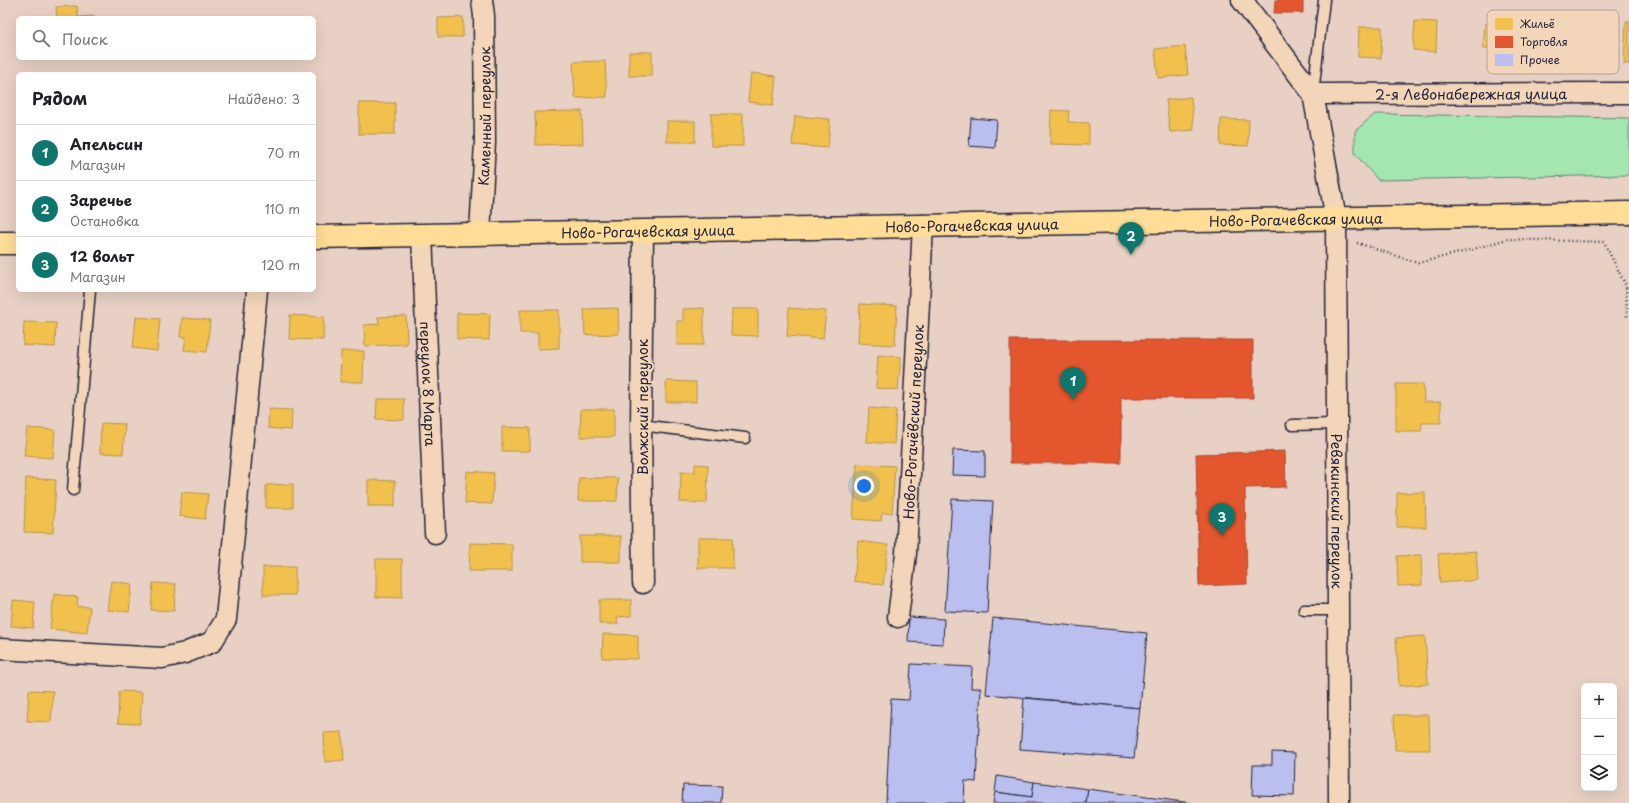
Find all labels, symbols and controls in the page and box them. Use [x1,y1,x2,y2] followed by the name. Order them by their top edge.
[1487,10,1619,74] legend
[1519,15,1555,32] text: Жильё
[16,16,316,60] search box
[30,27,52,49] icon: search
[62,27,108,50] text: Поиск
[1520,33,1568,50] text: Торговля
[472,46,496,186] street label: Каменный переулок
[1520,51,1560,68] text: Прочее
[1375,83,1567,104] street label: 2-я Левонабережная улица
[32,85,87,111] text: Рядом
[228,89,300,108] text: Найдено: 3
[70,132,143,155] text: Апельсин
[42,143,48,162] text: 1
[267,143,300,162] text: 70 m
[70,155,126,174] text: Магазин
[70,188,132,211] text: Заречье
[40,199,50,218] text: 2
[265,199,300,218] text: 110 m
[1209,207,1383,231] street label: Ново-Рогачевская улица
[70,211,139,230] text: Остановка
[885,213,1059,237] street label: Ново-Рогачевская улица
[561,219,735,243] street label: Ново-Рогачевская улица
[1118,222,1144,255] pin: 2
[70,244,134,267] text: 12 вольт
[41,255,49,274] text: 3
[261,255,300,274] text: 120 m
[70,267,126,286] text: Магазин
[415,321,442,447] street label: переулок 8 Марта
[897,323,928,520] street label: Ново-Рогачёвский переулок
[632,338,653,475] street label: Волжский переулок
[1060,367,1086,400] pin: 1
[1327,433,1348,590] street label: Ревякинский переулок
[854,476,874,496] your location
[1209,503,1235,536] pin: 3
[1581,683,1617,791] map controls
[1581,683,1617,719] button: +
[1581,719,1617,755] button: −
[1581,755,1617,791] button: layers

